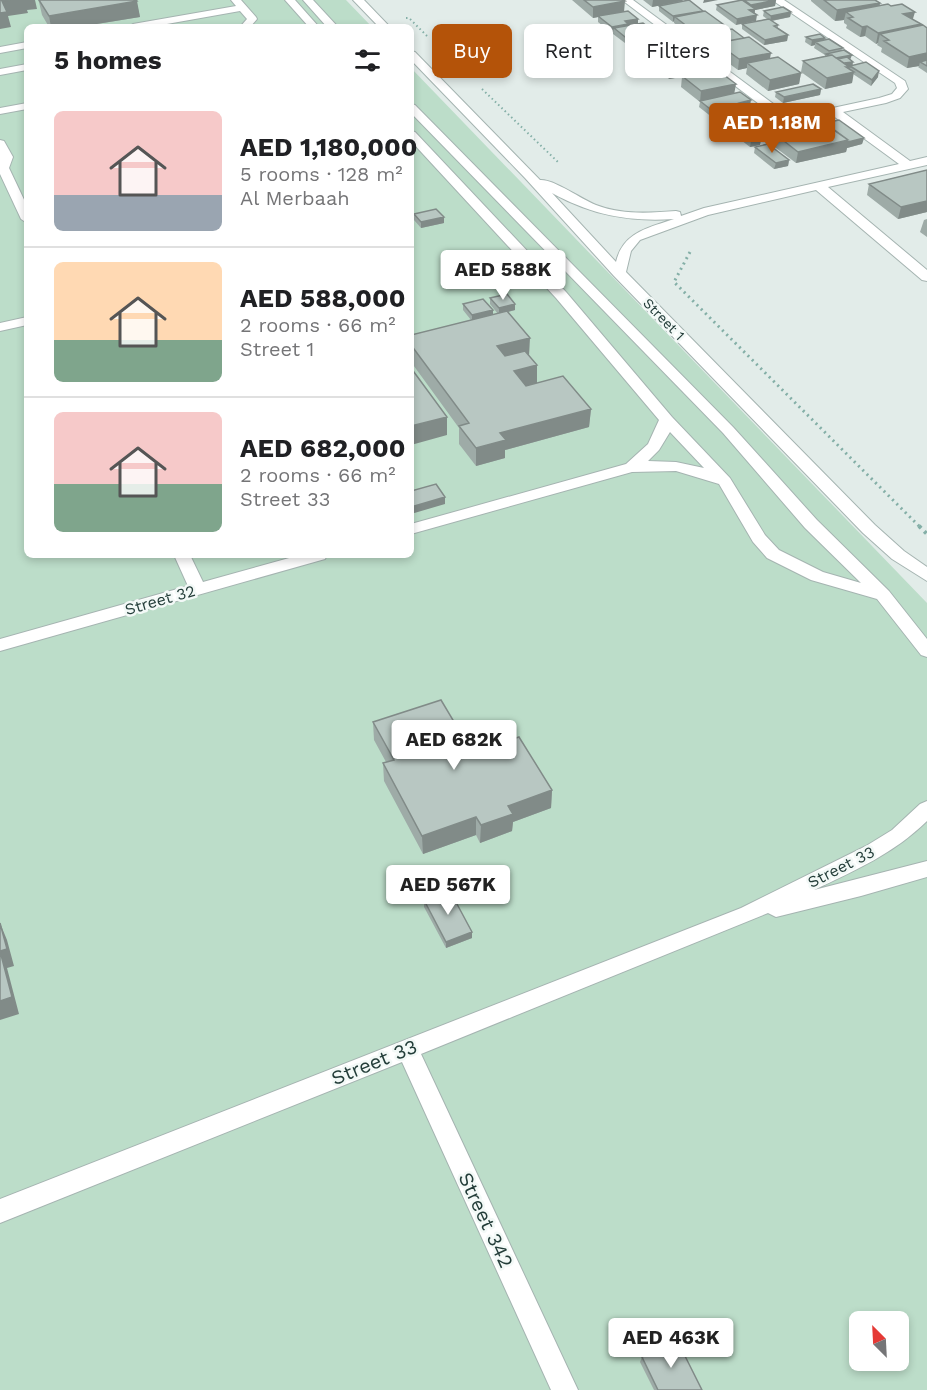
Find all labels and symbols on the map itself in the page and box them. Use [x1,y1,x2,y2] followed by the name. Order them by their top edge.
[703,103,841,154] pin: AED 1.18M
[441,250,565,301] pin: AED 588K
[640,295,688,343] street label: Street 1
[123,581,197,619] street label: Street 32
[392,720,516,771] pin: AED 682K
[804,842,878,892] street label: Street 33
[386,865,510,916] pin: AED 567K
[328,1034,420,1090] street label: Street 33
[453,1168,519,1272] street label: Street 342
[849,1311,909,1371] north arrow
[609,1318,733,1369] pin: AED 463K

